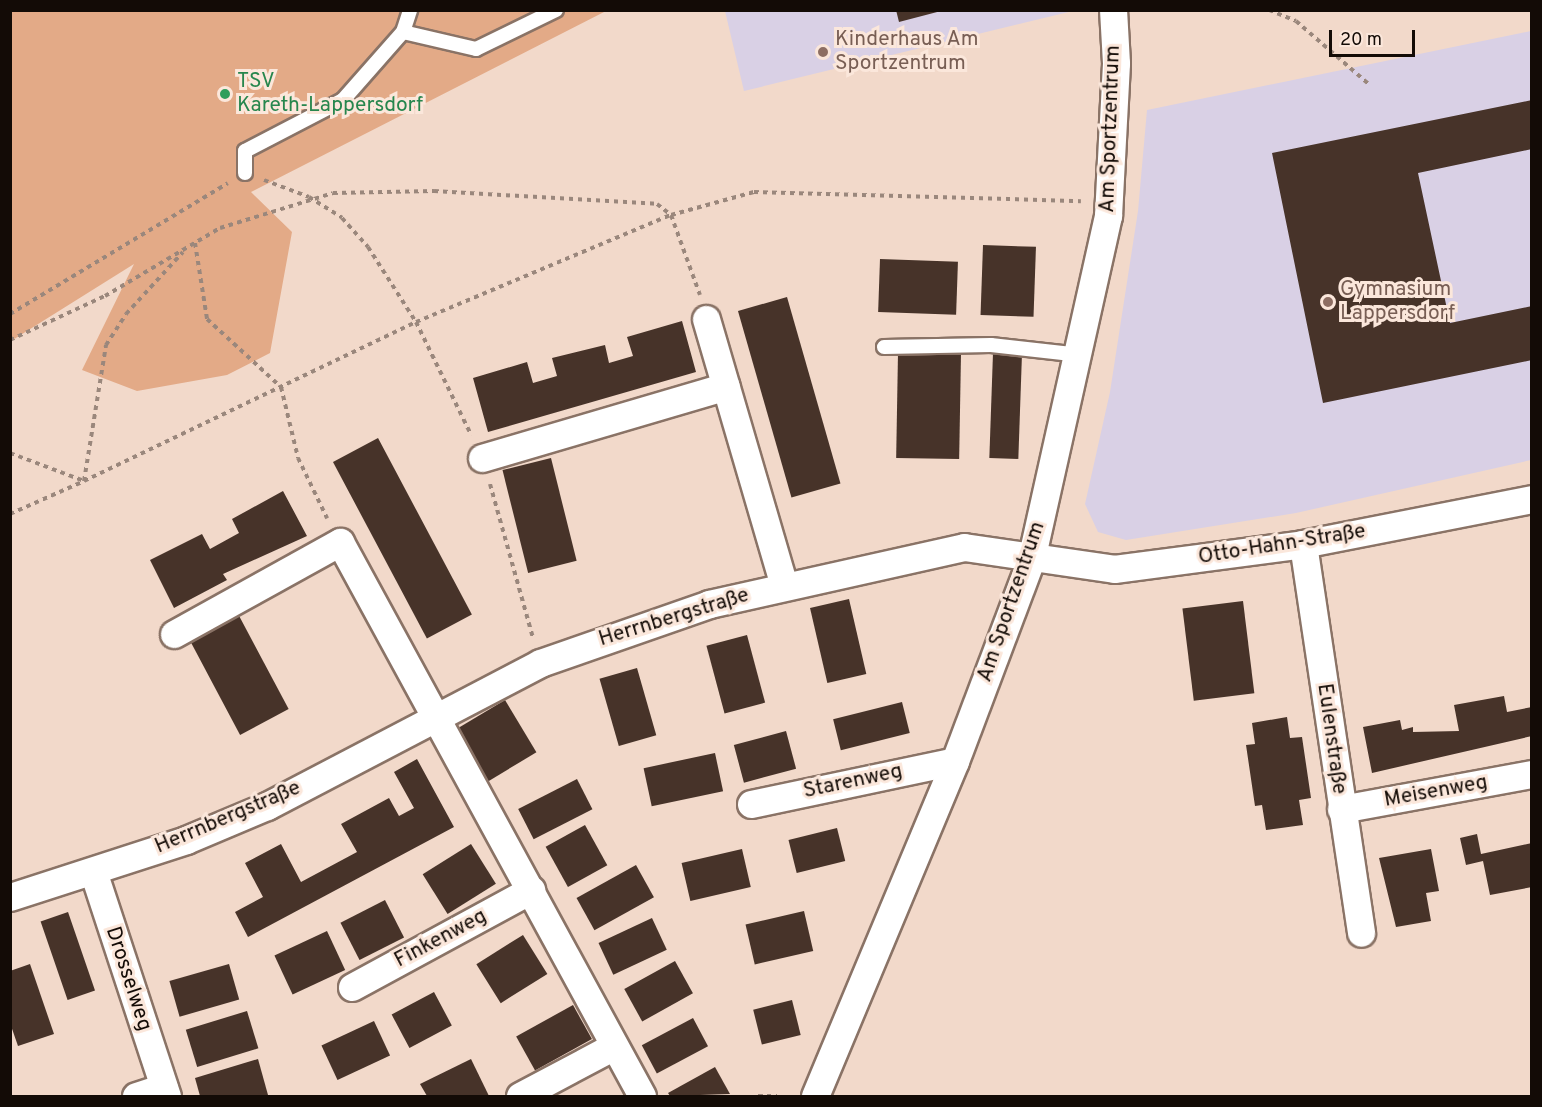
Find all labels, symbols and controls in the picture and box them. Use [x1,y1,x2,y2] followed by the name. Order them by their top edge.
[1332,18,1418,56] scale bar
[835,27,979,77] place label: Kinderhaus Am Sportzentrum
[1340,29,1382,52] text: 20 m
[816,45,830,59] marker: Kinderhaus Am Sportzentrum
[1095,45,1127,213] street label: Am Sportzentrum
[237,69,423,119] place label: TSV Kareth-Lappersdorf
[218,87,232,101] marker: TSV Kareth-Lappersdorf
[1340,277,1455,327] place label: Gymnasium Lappersdorf
[1321,295,1335,309] marker: Gymnasium Lappersdorf
[973,519,1051,685] street label: Am Sportzentrum
[1197,519,1367,571] street label: Otto-Hahn-Straße
[596,583,752,653] street label: Herrnbergstraße
[1311,682,1351,796] street label: Eulenstraße
[801,759,905,805] street label: Starenweg
[1382,771,1490,813] street label: Meisenweg
[151,776,305,860] street label: Herrnbergstraße
[391,904,491,974] street label: Finkenweg
[99,924,157,1034] street label: Drosselweg

